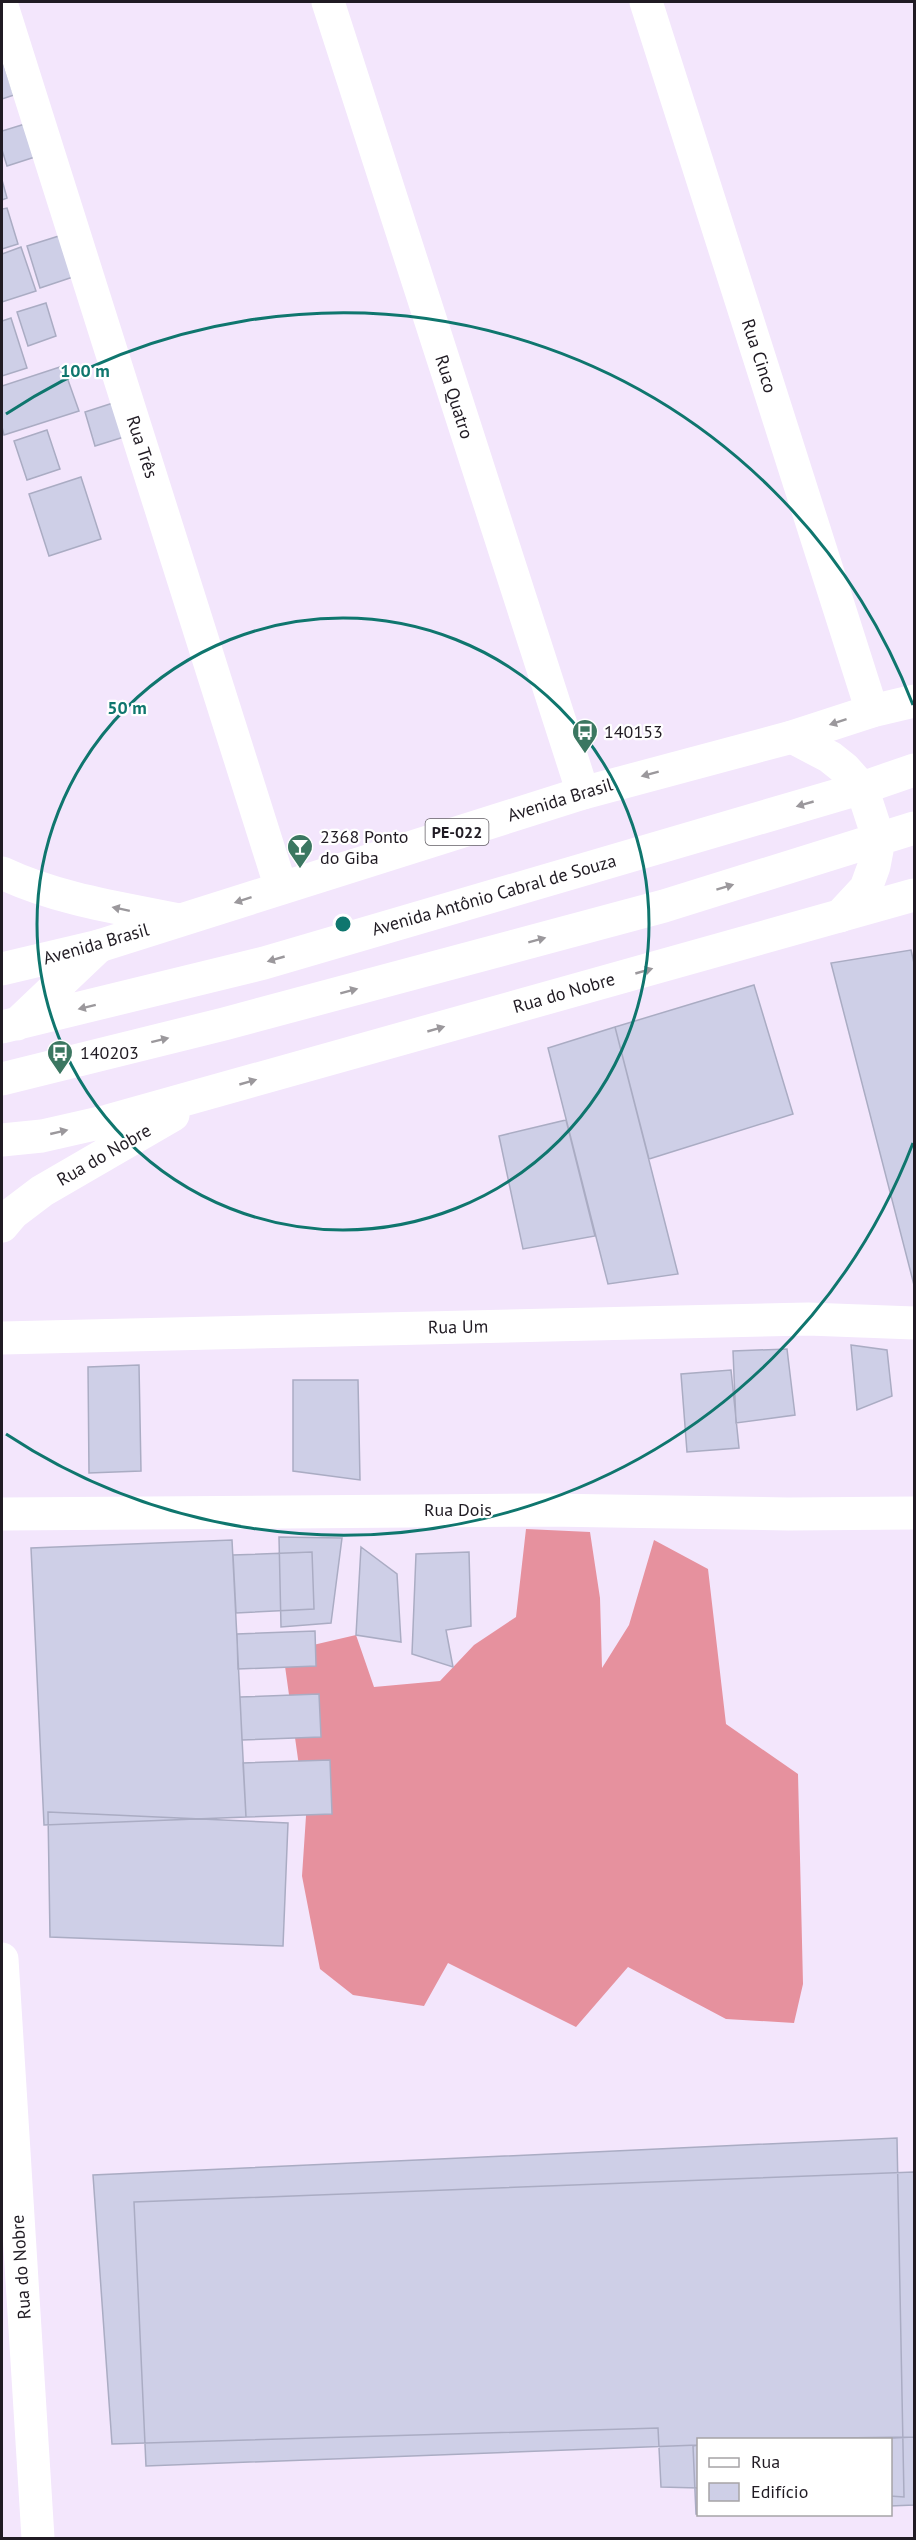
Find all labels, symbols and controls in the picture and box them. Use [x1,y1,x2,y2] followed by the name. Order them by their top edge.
[737,316,782,396] street label: Rua Cinco
[430,352,479,442] street label: Rua Quatro
[60,359,110,382] text: 100 m
[122,413,163,481] street label: Rua Três
[107,696,147,719] text: 50 m
[570,717,600,755] bus stop icon: 140153
[829,717,847,727] one-way arrow
[604,720,663,743] place label: 140153
[641,770,659,780] one-way arrow
[504,772,616,826] street label: Avenida Brasil
[796,800,814,809] one-way arrow
[426,819,488,845] road number: PE-022
[320,825,409,869] place label: 2368 Ponto do Giba
[285,832,315,870] bar icon: 2368 Ponto do Giba
[369,849,619,940] street label: Avenida Antônio Cabral de Souza
[716,882,734,891] one-way arrow
[234,896,252,905] one-way arrow
[112,903,131,913] one-way arrow
[333,914,353,934] centre of rings
[40,917,152,970] street label: Avenida Brasil
[528,935,546,944] one-way arrow
[266,955,284,964] one-way arrow
[635,966,653,975] one-way arrow
[510,967,617,1018] street label: Rua do Nobre
[340,985,358,995] one-way arrow
[77,1003,96,1013] one-way arrow
[427,1024,445,1033] one-way arrow
[151,1035,169,1045] one-way arrow
[45,1038,75,1076] bus stop icon: 140203
[80,1041,139,1064] place label: 140203
[239,1077,257,1086] one-way arrow
[53,1118,155,1191] street label: Rua do Nobre
[50,1126,69,1136] one-way arrow
[428,1314,488,1339] street label: Rua Um
[424,1498,492,1521] street label: Rua Dois
[5,2214,36,2320] street label: Rua do Nobre
[697,2438,892,2516] legend
[751,2450,780,2473] text: Rua
[751,2480,808,2503] text: Edifício

